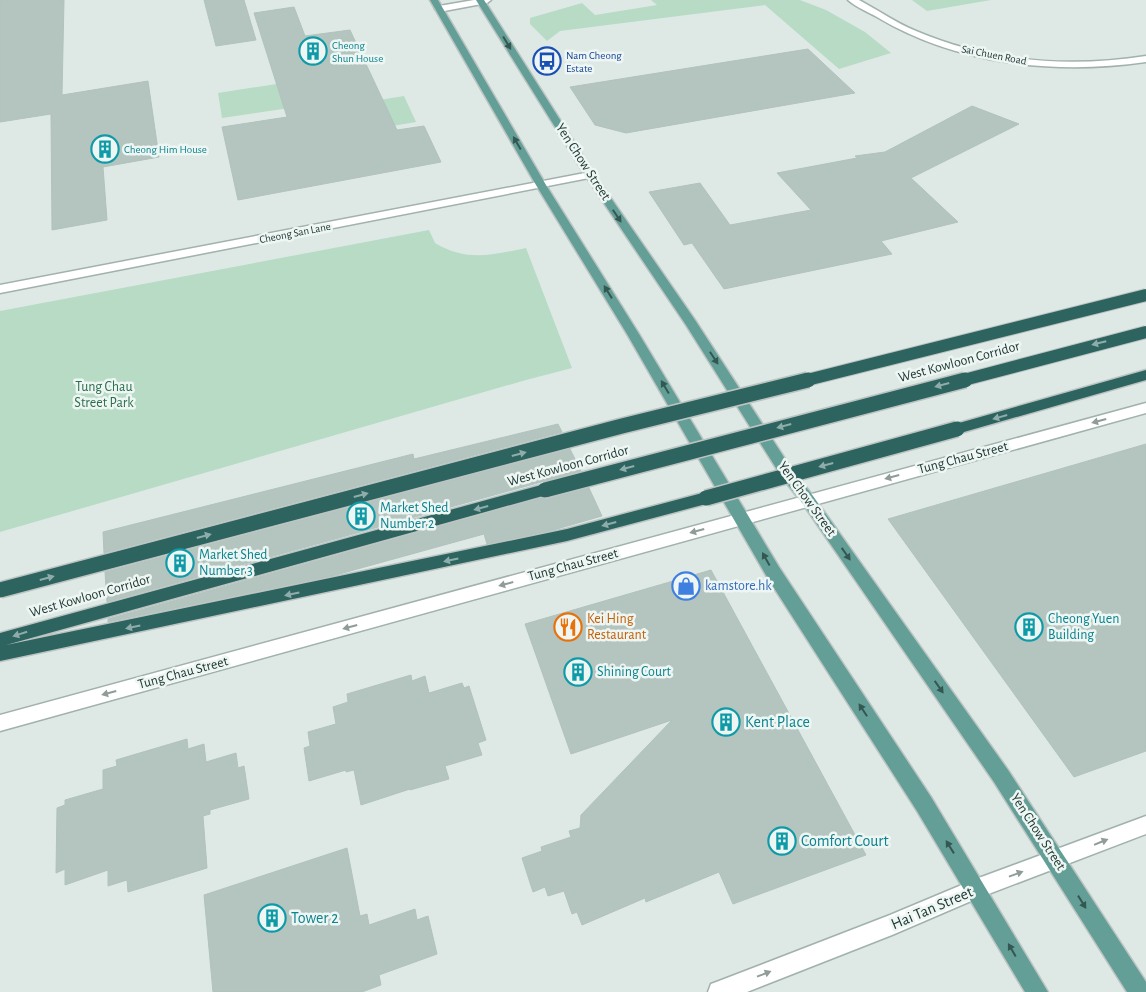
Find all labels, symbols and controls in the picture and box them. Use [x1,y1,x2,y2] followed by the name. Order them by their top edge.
[298,36,328,66] building icon: Cheong Shun House
[502,36,511,49] one-way arrow
[332,40,383,64] place label: Cheong Shun House
[961,43,1028,67] street label: Sai Chuen Road
[532,46,562,76] bus stop icon: Nam Cheong Estate
[566,50,622,74] place label: Nam Cheong Estate
[553,121,613,203] street label: Yen Chow Street
[90,134,120,164] building icon: Cheong Him House
[512,136,521,149] one-way arrow
[124,144,207,155] place label: Cheong Him House
[613,209,622,222] one-way arrow
[258,221,332,245] street label: Cheong San Lane
[603,285,612,299] one-way arrow
[897,339,1022,385] street label: West Kowloon Corridor
[1091,340,1106,348] one-way arrow
[709,352,718,365] one-way arrow
[74,380,134,410] park label: Tung Chau Street Park
[660,380,669,393] one-way arrow
[934,381,949,389] one-way arrow
[992,413,1007,421] one-way arrow
[1091,417,1106,425] one-way arrow
[777,423,792,431] one-way arrow
[916,439,1010,477] street label: Tung Chau Street
[506,443,631,489] street label: West Kowloon Corridor
[511,449,526,457] one-way arrow
[775,459,839,539] street label: Yen Chow Street
[818,461,834,469] one-way arrow
[620,464,635,472] one-way arrow
[884,473,899,481] one-way arrow
[354,491,369,499] one-way arrow
[346,501,376,531] building icon: Market Shed Number 2
[380,501,449,531] place label: Market Shed Number 2
[473,504,488,512] one-way arrow
[601,520,616,528] one-way arrow
[689,528,704,536] one-way arrow
[197,532,212,540] one-way arrow
[526,546,620,584] street label: Tung Chau Street
[841,547,851,560] one-way arrow
[165,548,195,578] building icon: Market Shed Number 3
[199,548,268,578] place label: Market Shed Number 3
[762,551,770,566] one-way arrow
[443,556,459,564] one-way arrow
[671,571,701,601] shop icon: kamstore.hk
[28,572,152,620] street label: West Kowloon Corridor
[40,573,55,581] one-way arrow
[705,579,772,593] place label: kamstore.hk
[499,580,514,588] one-way arrow
[284,590,300,598] one-way arrow
[553,612,583,642] restaurant icon: Kei Hing Restaurant
[587,612,647,642] place label: Kei Hing Restaurant
[1014,612,1044,642] building icon: Cheong Yuen Building
[1048,612,1119,642] place label: Cheong Yuen Building
[125,623,141,631] one-way arrow
[342,623,357,631] one-way arrow
[13,630,28,638] one-way arrow
[136,654,230,692] street label: Tung Chau Street
[563,657,593,687] building icon: Shining Court
[597,665,671,679] place label: Shining Court
[934,680,944,694] one-way arrow
[101,690,116,698] one-way arrow
[859,703,868,717] one-way arrow
[711,707,741,737] building icon: Kent Place
[745,714,810,730] place label: Kent Place
[1008,791,1068,873] street label: Yen Chow Street
[767,826,797,856] building icon: Comfort Court
[801,833,889,849] place label: Comfort Court
[1094,838,1109,846] one-way arrow
[946,841,955,854] one-way arrow
[1009,870,1024,877] one-way arrow
[889,884,975,932] street label: Hai Tan Street
[1077,895,1087,908] one-way arrow
[257,903,287,933] building icon: Tower 2
[291,910,338,926] place label: Tower 2
[1008,943,1017,957] one-way arrow
[757,970,771,978] one-way arrow

